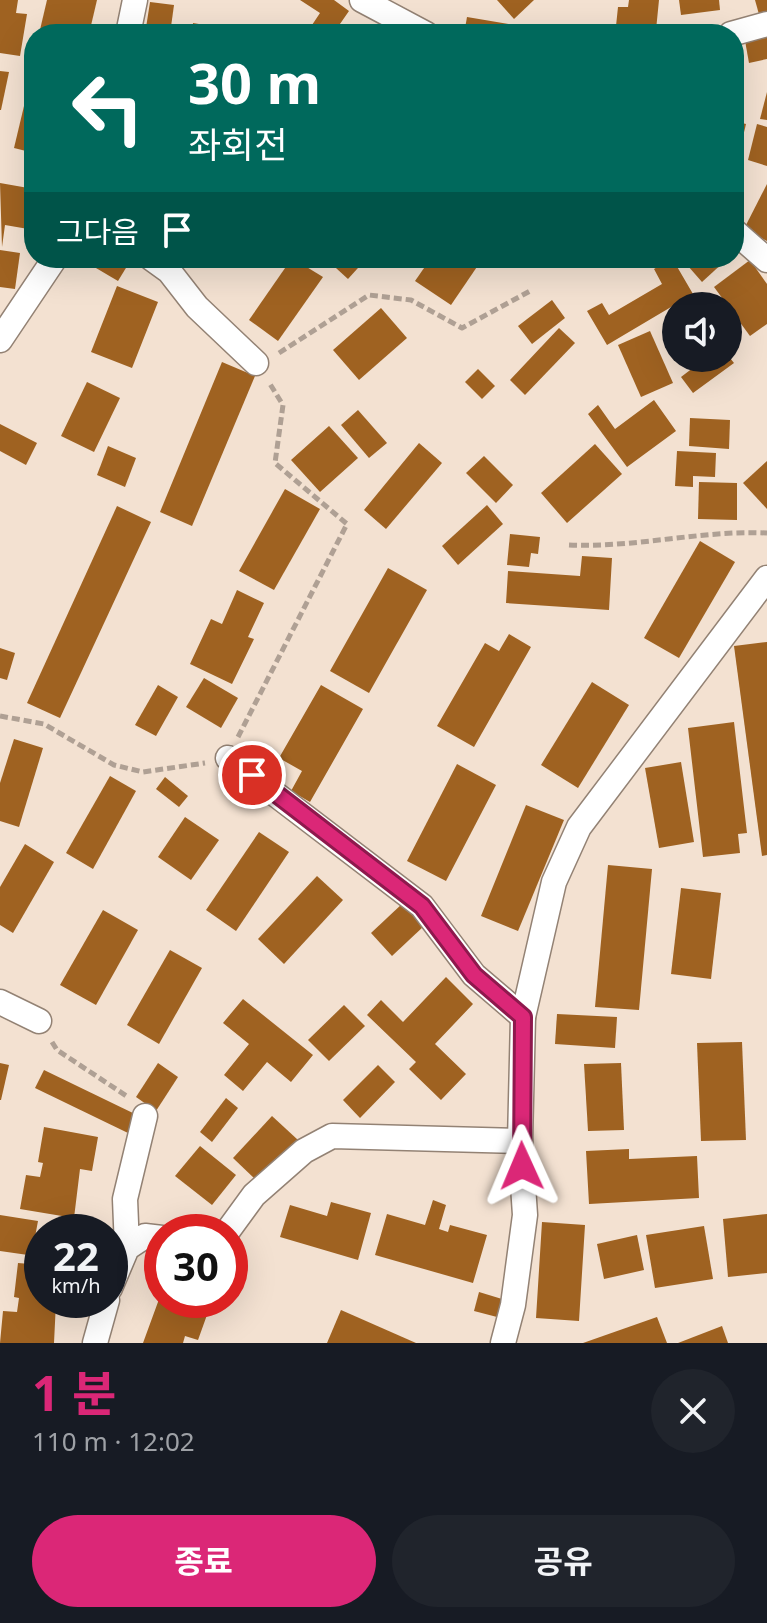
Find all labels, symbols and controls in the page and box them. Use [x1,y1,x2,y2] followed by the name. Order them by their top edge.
[188,44,321,120] text: 30 m
[56,56,160,160] icon: left
[188,120,287,169] text: 좌회전
[155,208,199,252] icon: arrive
[56,211,139,252] text: 그다음
[662,292,742,372] map controls
[662,292,742,372] button: sound
[218,741,286,809] pin
[230,753,274,797] icon: arrive
[480,1124,564,1208] position arrow
[144,1214,248,1318] speed limit sign: 30
[53,1228,99,1283] text: 22
[51,1272,101,1299] text: km/h
[32,1360,116,1425] text: 1 분
[651,1369,735,1453] button: close
[32,1423,195,1459] text: 110 m · 12:02
[32,1515,376,1607] button: 종료
[392,1515,735,1607] button: 공유

